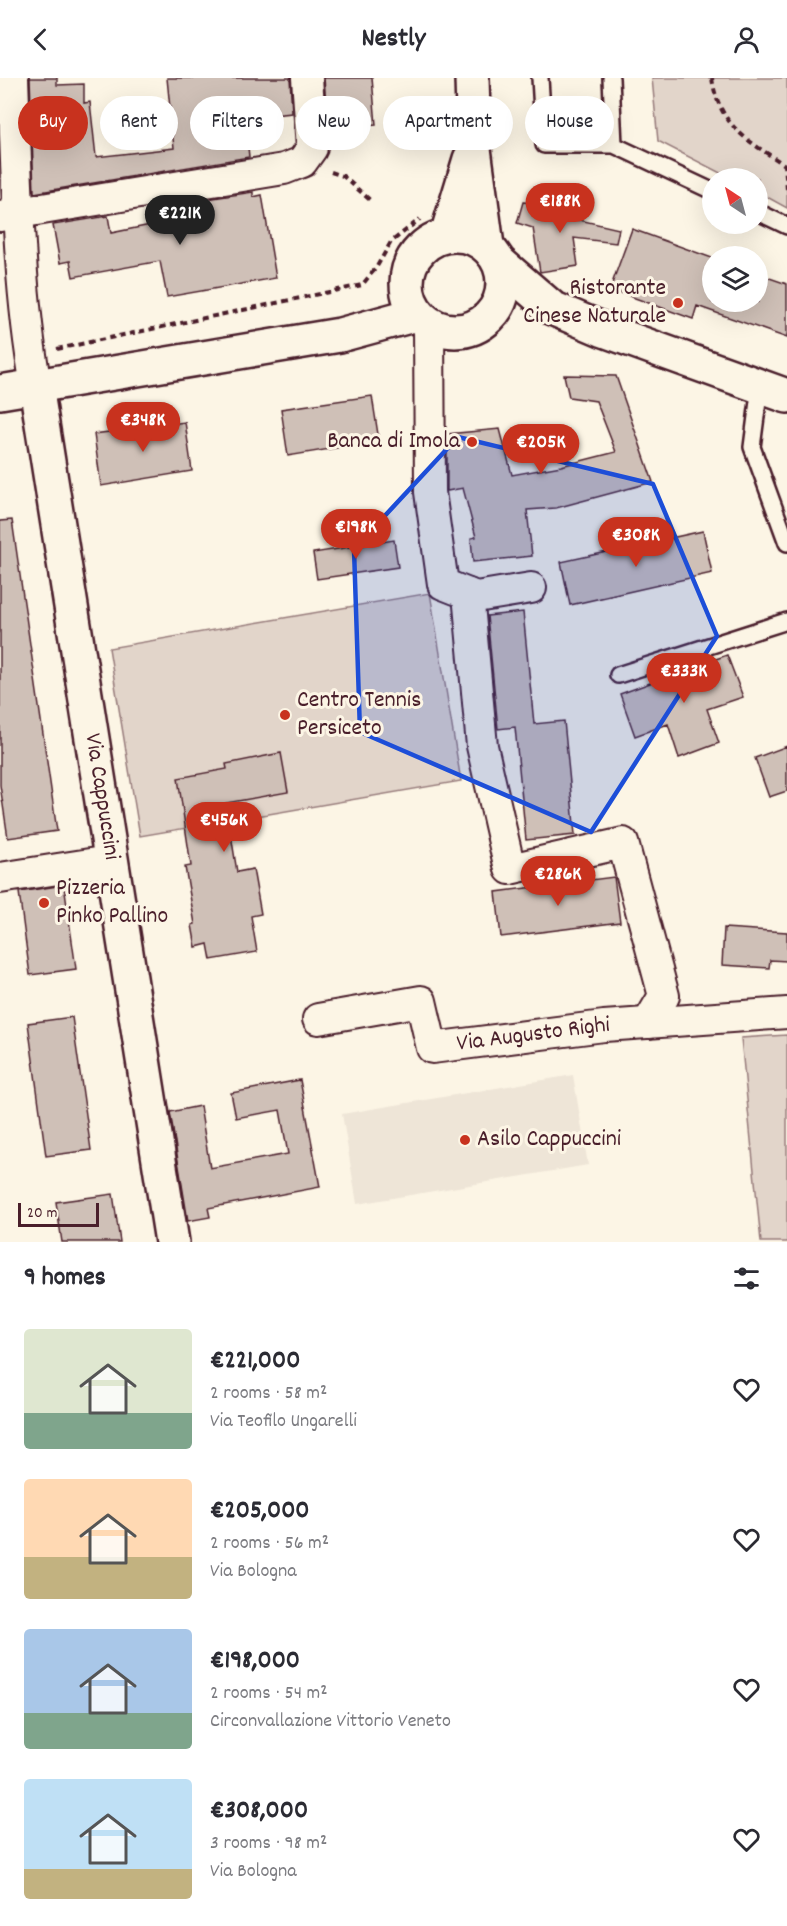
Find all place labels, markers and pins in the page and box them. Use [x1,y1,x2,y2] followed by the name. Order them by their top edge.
[518,183,602,234] pin: €188K
[138,195,222,246] pin: €221K
[523,272,666,334] place label: Ristorante Cinese Naturale
[671,296,685,310] marker: Ristorante Cinese Naturale
[101,402,185,453] pin: €348K
[499,424,583,475] pin: €205K
[327,425,461,459] place label: Banca di Imola
[465,435,479,449] marker: Banca di Imola
[314,509,398,560] pin: €198K
[594,517,678,568] pin: €308K
[642,653,726,704] pin: €333K
[297,684,421,746] place label: Centro Tennis Persiceto
[278,708,292,722] marker: Centro Tennis Persiceto
[182,802,266,853] pin: €456K
[516,856,600,907] pin: €286K
[56,872,168,934] place label: Pizzeria Pinko Pallino
[37,896,51,910] marker: Pizzeria Pinko Pallino
[477,1123,621,1157] place label: Asilo Cappuccini
[458,1133,472,1147] marker: Asilo Cappuccini

